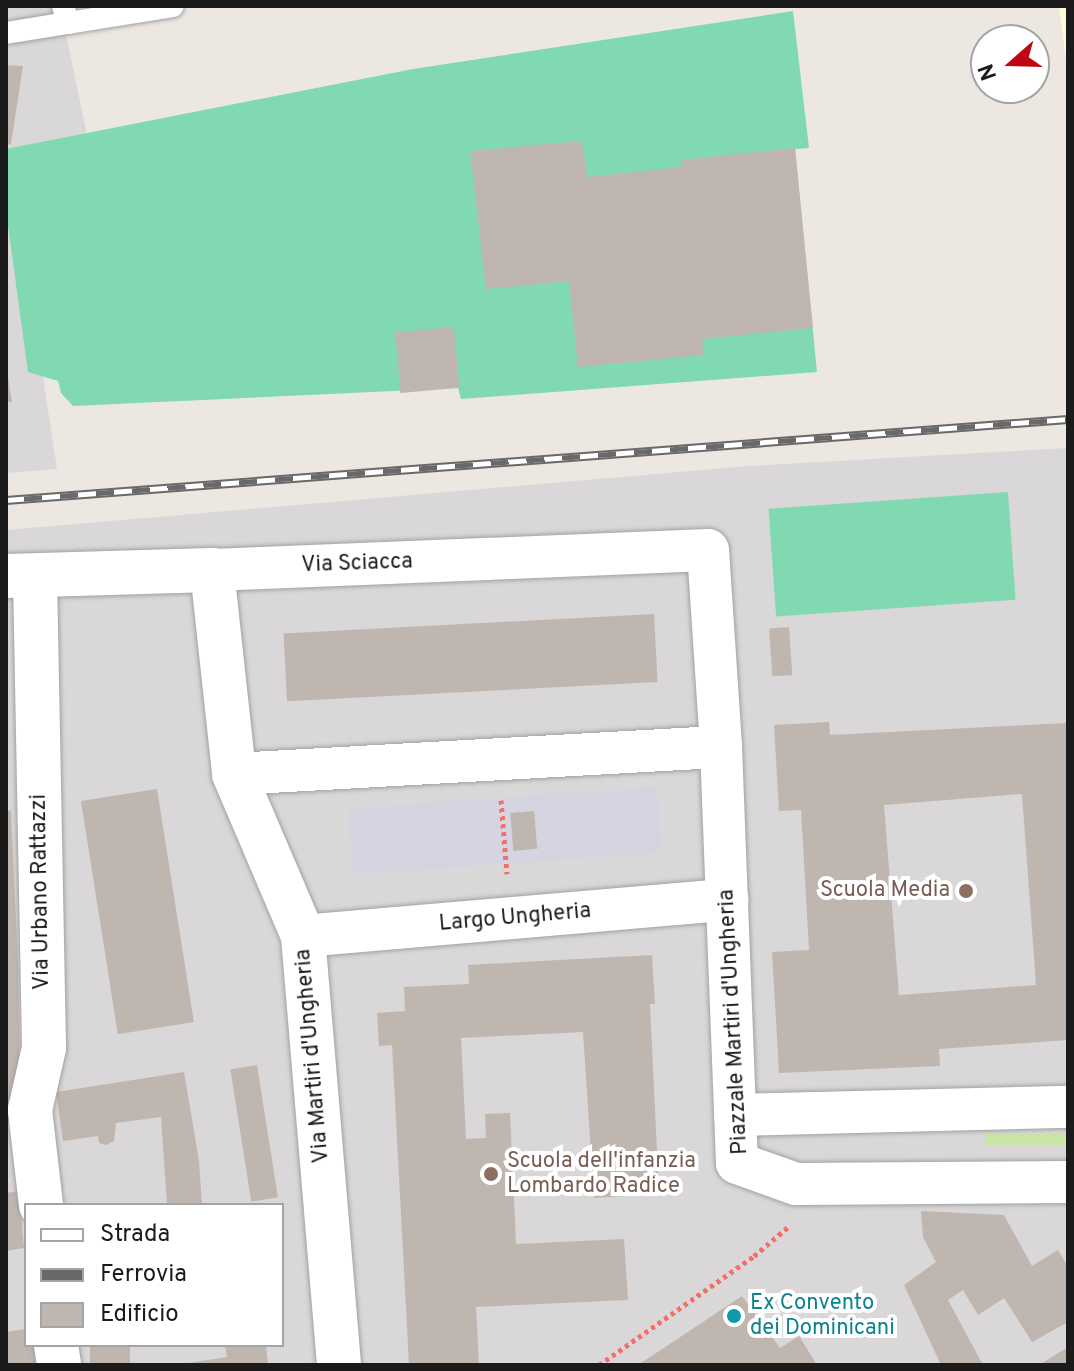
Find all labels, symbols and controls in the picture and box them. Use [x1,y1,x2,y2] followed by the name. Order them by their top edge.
[970,24,1050,104] north arrow
[973,60,1004,84] text: N
[301,549,413,579] street label: Via Sciacca
[26,794,56,990] street label: Via Urbano Rattazzi
[820,878,950,904] place label: Scuola Media
[957,882,975,900] marker: Scuola Media
[714,889,754,1155] street label: Piazzale Martiri d'Ungheria
[438,898,592,938] street label: Largo Ungheria
[290,948,336,1164] street label: Via Martiri d'Ungheria
[507,1148,696,1200] place label: Scuola dell'infanzia Lombardo Radice
[482,1165,500,1183] marker: Scuola dell'infanzia Lombardo Radice
[24,1203,284,1347] legend
[100,1220,170,1250] text: Strada
[100,1260,187,1290] text: Ferrovia
[750,1290,895,1342] place label: Ex Convento dei Dominicani
[100,1300,179,1330] text: Edificio
[725,1307,743,1325] marker: Ex Convento dei Dominicani

